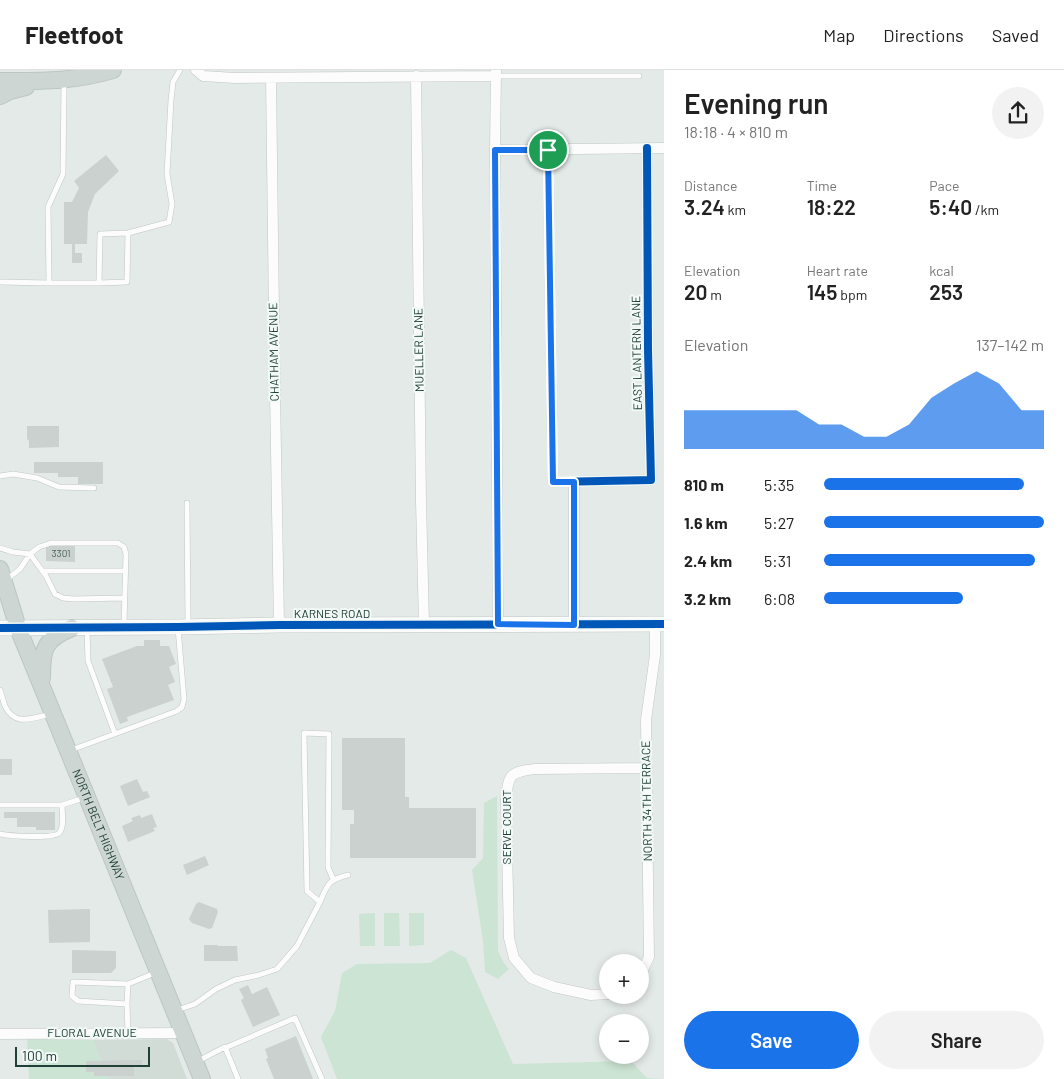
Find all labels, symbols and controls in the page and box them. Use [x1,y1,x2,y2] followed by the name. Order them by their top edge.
[25,20,123,49] text: Fleetfoot
[823,24,855,46] text: Map
[883,24,964,46] text: Directions
[992,24,1039,46] text: Saved
[684,86,829,120] text: Evening run
[992,87,1044,139] button: share
[684,122,788,141] text: 18:18 · 4 × 810 m
[527,129,569,171] pin
[534,136,562,164] icon: arrive
[684,177,737,194] text: Distance
[807,177,837,194] text: Time
[929,177,959,194] text: Pace
[684,194,725,219] text: 3.24
[807,194,856,219] text: 18:22
[929,194,972,219] text: 5:40
[725,201,746,218] text: km
[972,201,999,218] text: /km
[684,262,740,279] text: Elevation
[807,262,868,279] text: Heart rate
[929,262,954,279] text: kcal
[684,279,708,304] text: 20
[807,279,837,304] text: 145
[929,279,963,304] text: 253
[708,286,722,303] text: m
[837,286,867,303] text: bpm
[628,296,644,410] street label: EAST LANTERN LANE
[265,303,281,402] street label: CHATHAM AVENUE
[410,308,426,392] street label: MUELLER LANE
[684,335,748,354] text: Elevation
[976,335,1044,354] text: 137–142 m
[684,475,724,494] text: 810 m
[764,475,794,494] text: 5:35
[684,513,728,532] text: 1.6 km
[764,513,794,532] text: 5:27
[51,547,71,559] house number: 3301
[684,551,732,570] text: 2.4 km
[764,551,791,570] text: 5:31
[684,589,731,608] text: 3.2 km
[764,589,795,608] text: 6:08
[294,606,370,620] street label: KARNES ROAD
[638,741,654,862] street label: NORTH 34TH TERRACE
[70,767,128,882] street label: NORTH BELT HIGHWAY
[499,789,513,864] street label: SERVE COURT
[599,954,649,1064] map controls
[599,954,649,1004] button: +
[684,1011,859,1069] button: Save
[869,1011,1044,1069] button: Share
[599,1014,649,1064] button: −
[47,1025,137,1039] street label: FLORAL AVENUE
[15,1044,150,1067] scale bar
[22,1047,57,1064] text: 100 m

